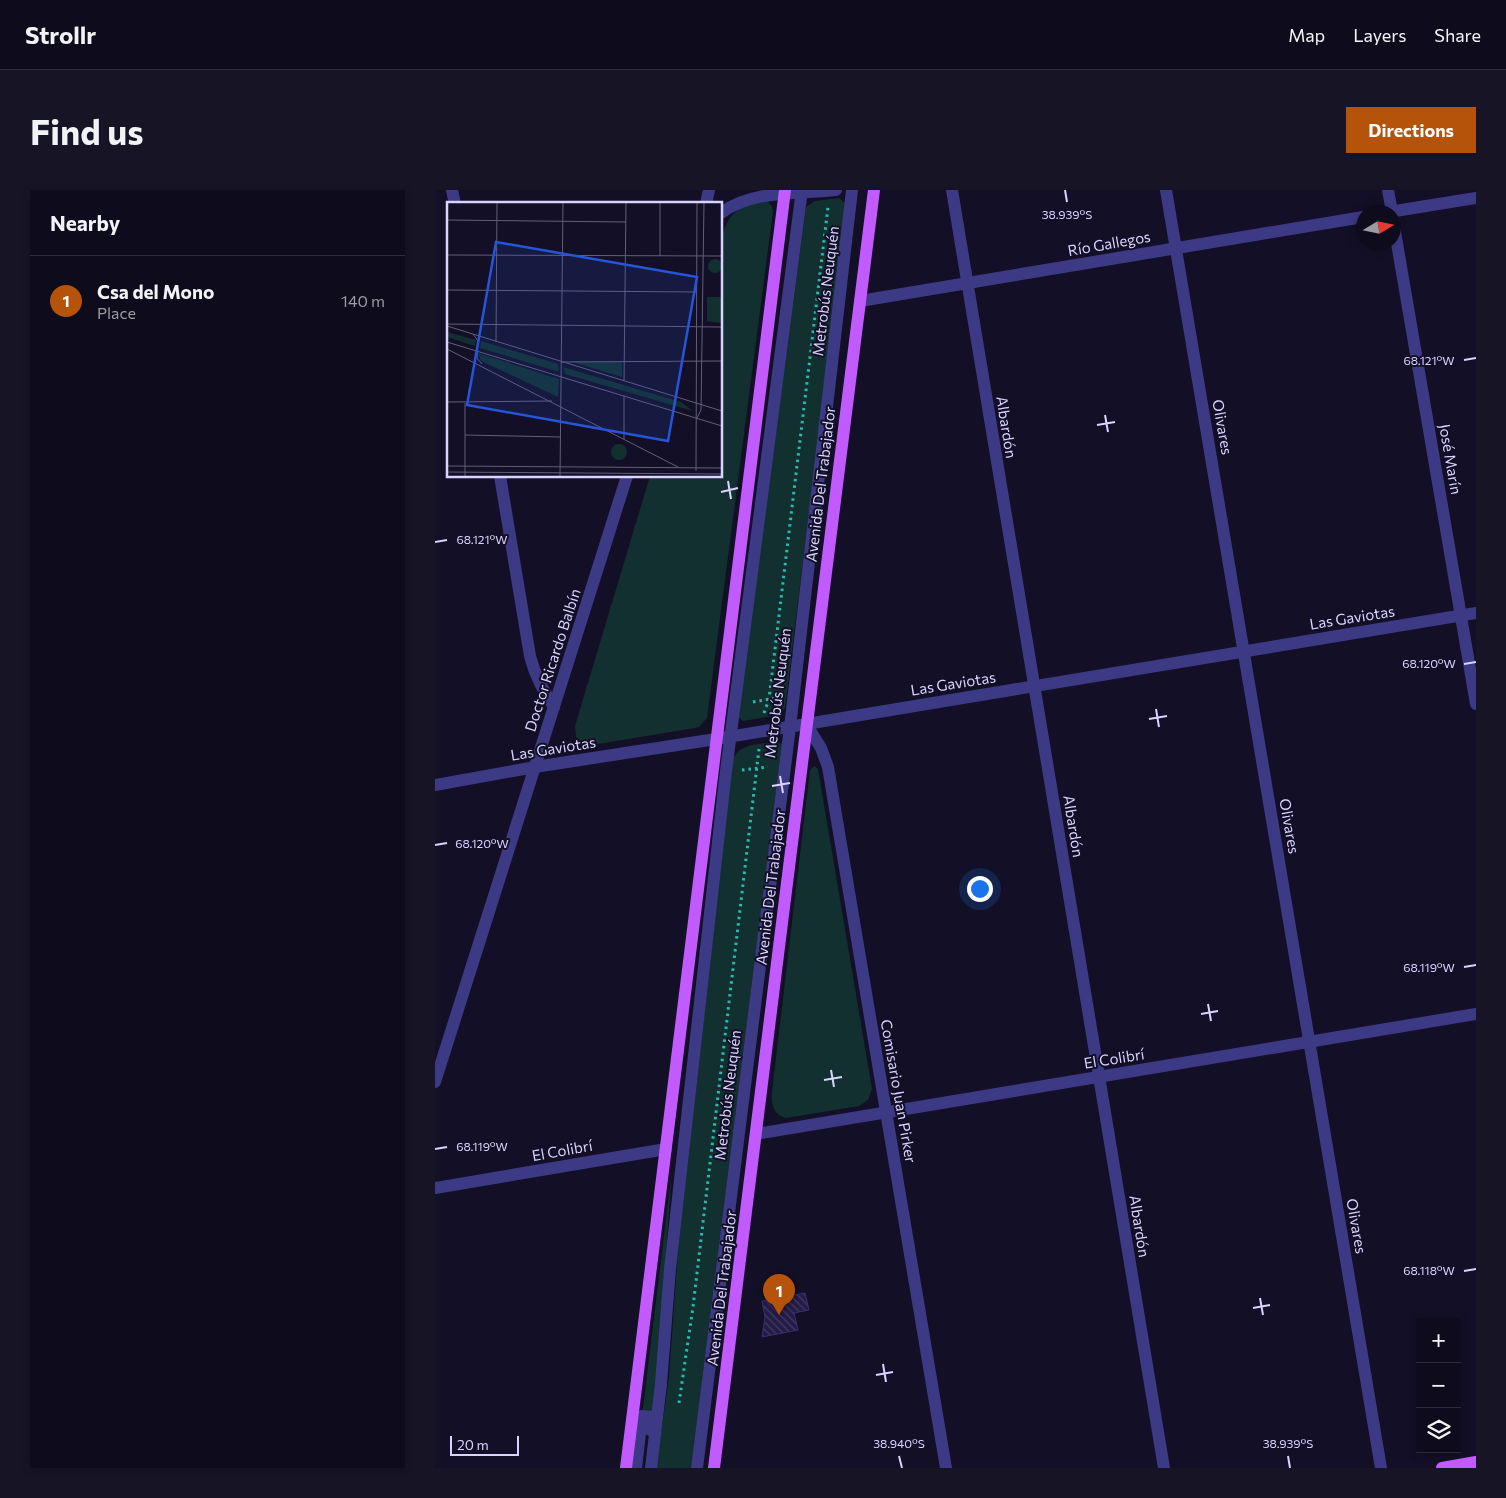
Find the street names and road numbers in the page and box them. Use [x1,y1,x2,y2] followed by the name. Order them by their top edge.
[808,225,842,357] street label: Metrobús Neuquén
[1066,227,1152,259] street label: Río Gallegos
[993,395,1021,459] street label: Albardón
[1209,398,1237,456] street label: Olivares
[802,405,838,563] street label: Avenida Del Trabajador
[1436,422,1466,496] street label: José Marín
[520,586,584,734] street label: Doctor Ricardo Balbín
[1308,601,1396,633] street label: Las Gaviotas
[760,627,794,759] street label: Metrobús Neuquén
[909,667,997,699] street label: Las Gaviotas
[509,732,597,764] street label: Las Gaviotas
[1060,794,1088,858] street label: Albardón
[1276,797,1304,855] street label: Olivares
[752,808,788,966] street label: Avenida Del Trabajador
[877,1018,921,1164] street label: Comisario Juan Pirker
[710,1029,744,1161] street label: Metrobús Neuquén
[1082,1044,1147,1072] street label: El Colibrí
[530,1136,595,1164] street label: El Colibrí
[1126,1194,1154,1258] street label: Albardón
[1343,1197,1371,1255] street label: Olivares
[703,1209,739,1367] street label: Avenida Del Trabajador

